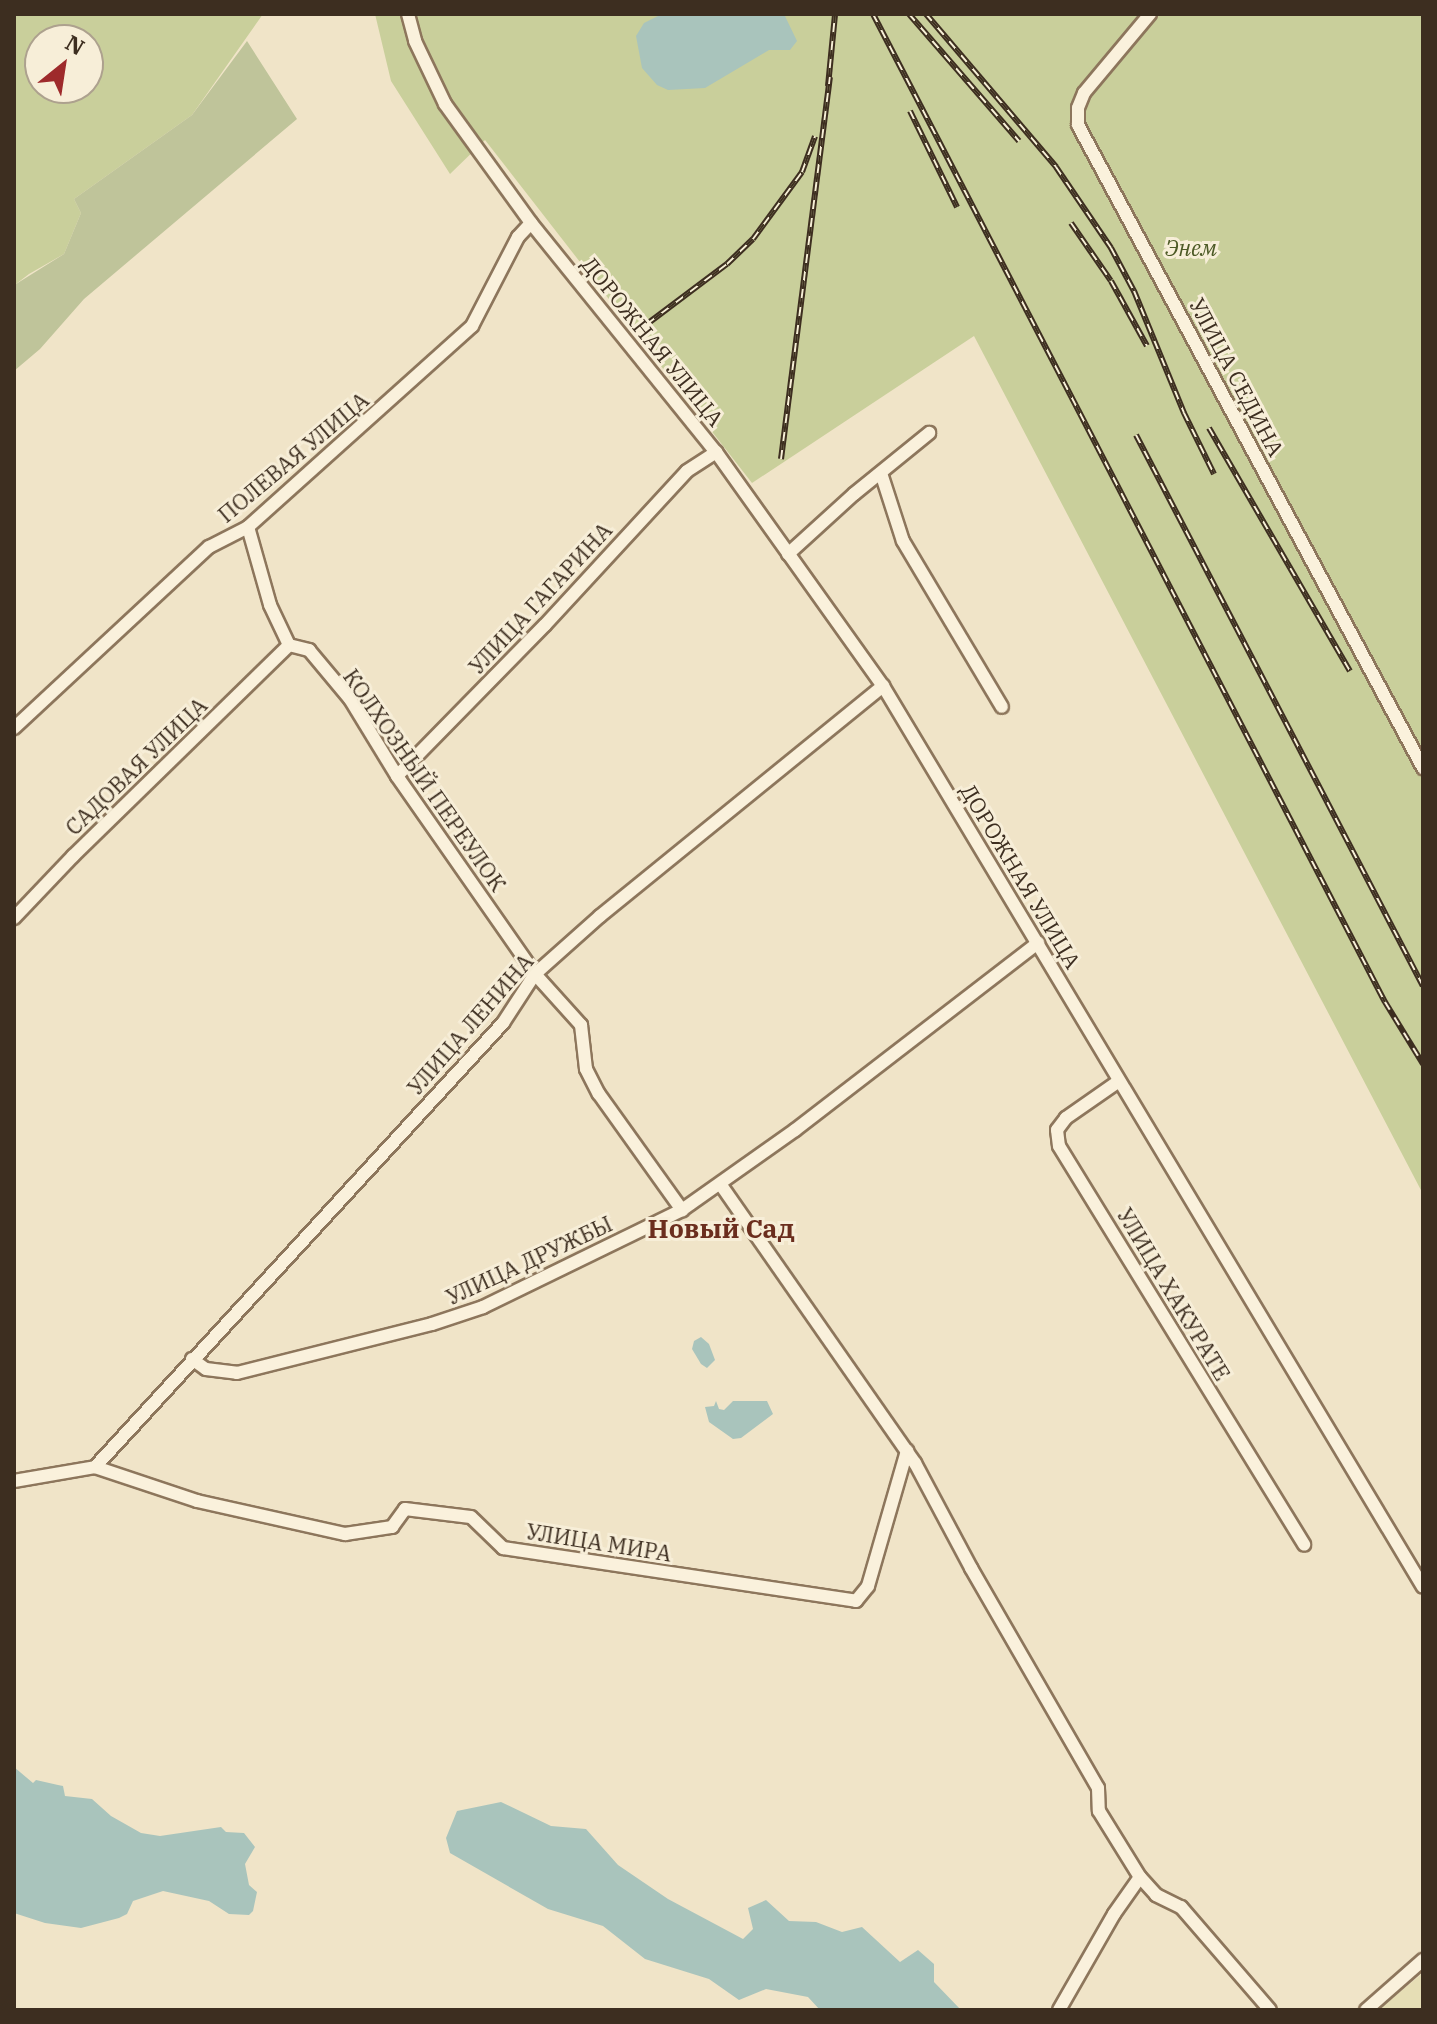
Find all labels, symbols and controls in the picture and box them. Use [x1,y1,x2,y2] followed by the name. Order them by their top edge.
[24,24,104,104] north arrow
[60,28,90,61] text: N
[1165,235,1217,261] park label: Энем
[576,251,730,431] street label: ДОРОЖНАЯ УЛИЦА
[1184,293,1290,461] street label: УЛИЦА СЕДИНА
[212,386,374,528] street label: ПОЛЕВАЯ УЛИЦА
[463,517,617,679] street label: УЛИЦА ГАГАРИНА
[338,664,512,896] street label: КОЛХОЗНЫЙ ПЕРЕУЛОК
[60,692,212,840] street label: САДОВАЯ УЛИЦА
[955,779,1087,973] street label: ДОРОЖНАЯ УЛИЦА
[402,948,538,1100] street label: УЛИЦА ЛЕНИНА
[1112,1203,1236,1385] street label: УЛИЦА ХАКУРАТЕ
[442,1210,616,1310] street label: УЛИЦА ДРУЖБЫ
[648,1213,794,1245] district label: Новый Сад
[525,1517,673,1567] street label: УЛИЦА МИРА

